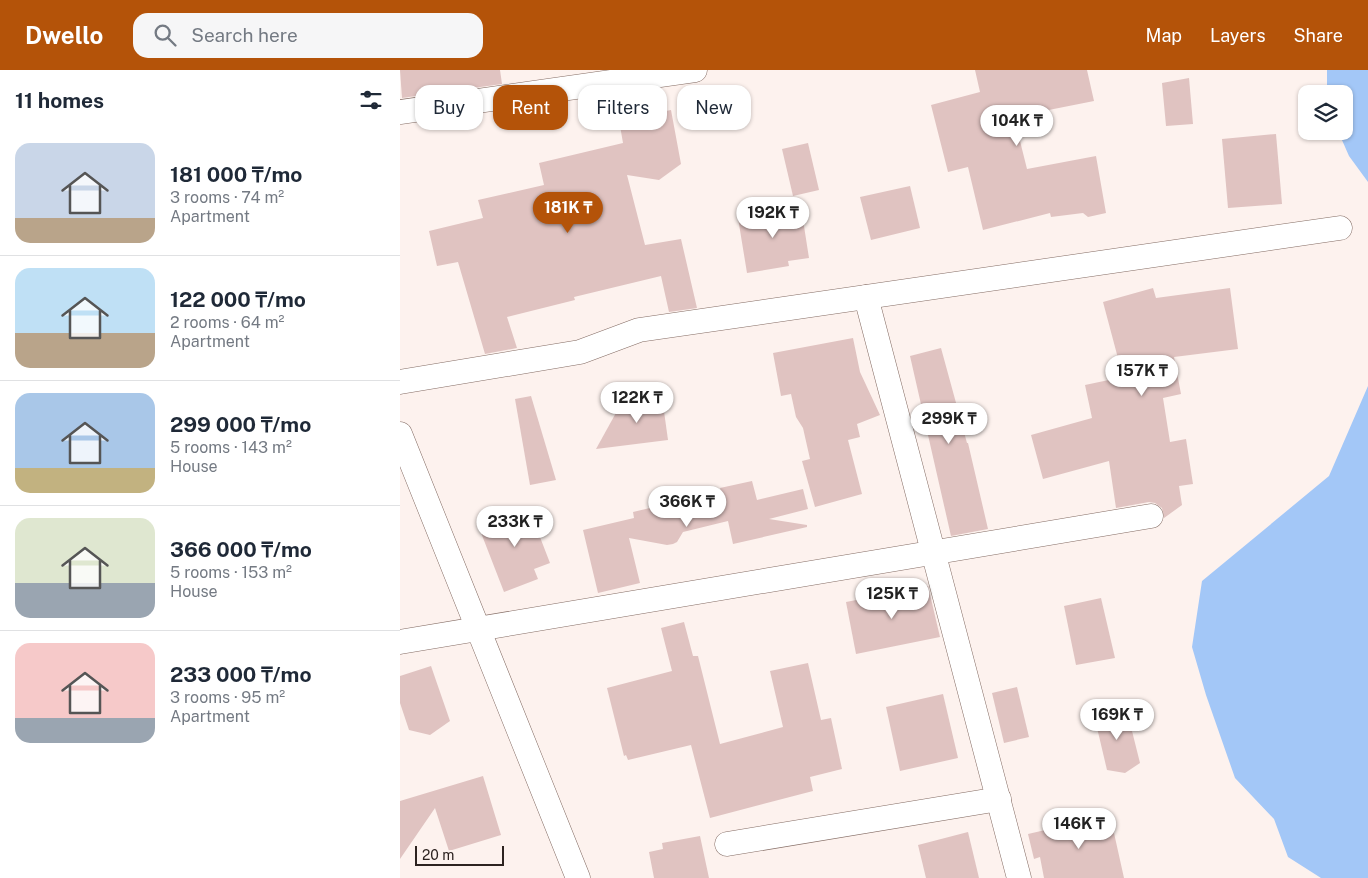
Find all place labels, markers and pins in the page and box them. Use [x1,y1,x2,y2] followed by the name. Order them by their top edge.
[976,104,1058,147] pin: 104K ₸
[527,191,609,234] pin: 181K ₸
[732,196,814,239] pin: 192K ₸
[1101,354,1183,397] pin: 157K ₸
[596,382,678,424] pin: 122K ₸
[908,402,990,445] pin: 299K ₸
[646,486,728,528] pin: 366K ₸
[474,506,556,548] pin: 233K ₸
[851,578,933,620] pin: 125K ₸
[1076,698,1158,741] pin: 169K ₸
[1038,808,1120,850] pin: 146K ₸

